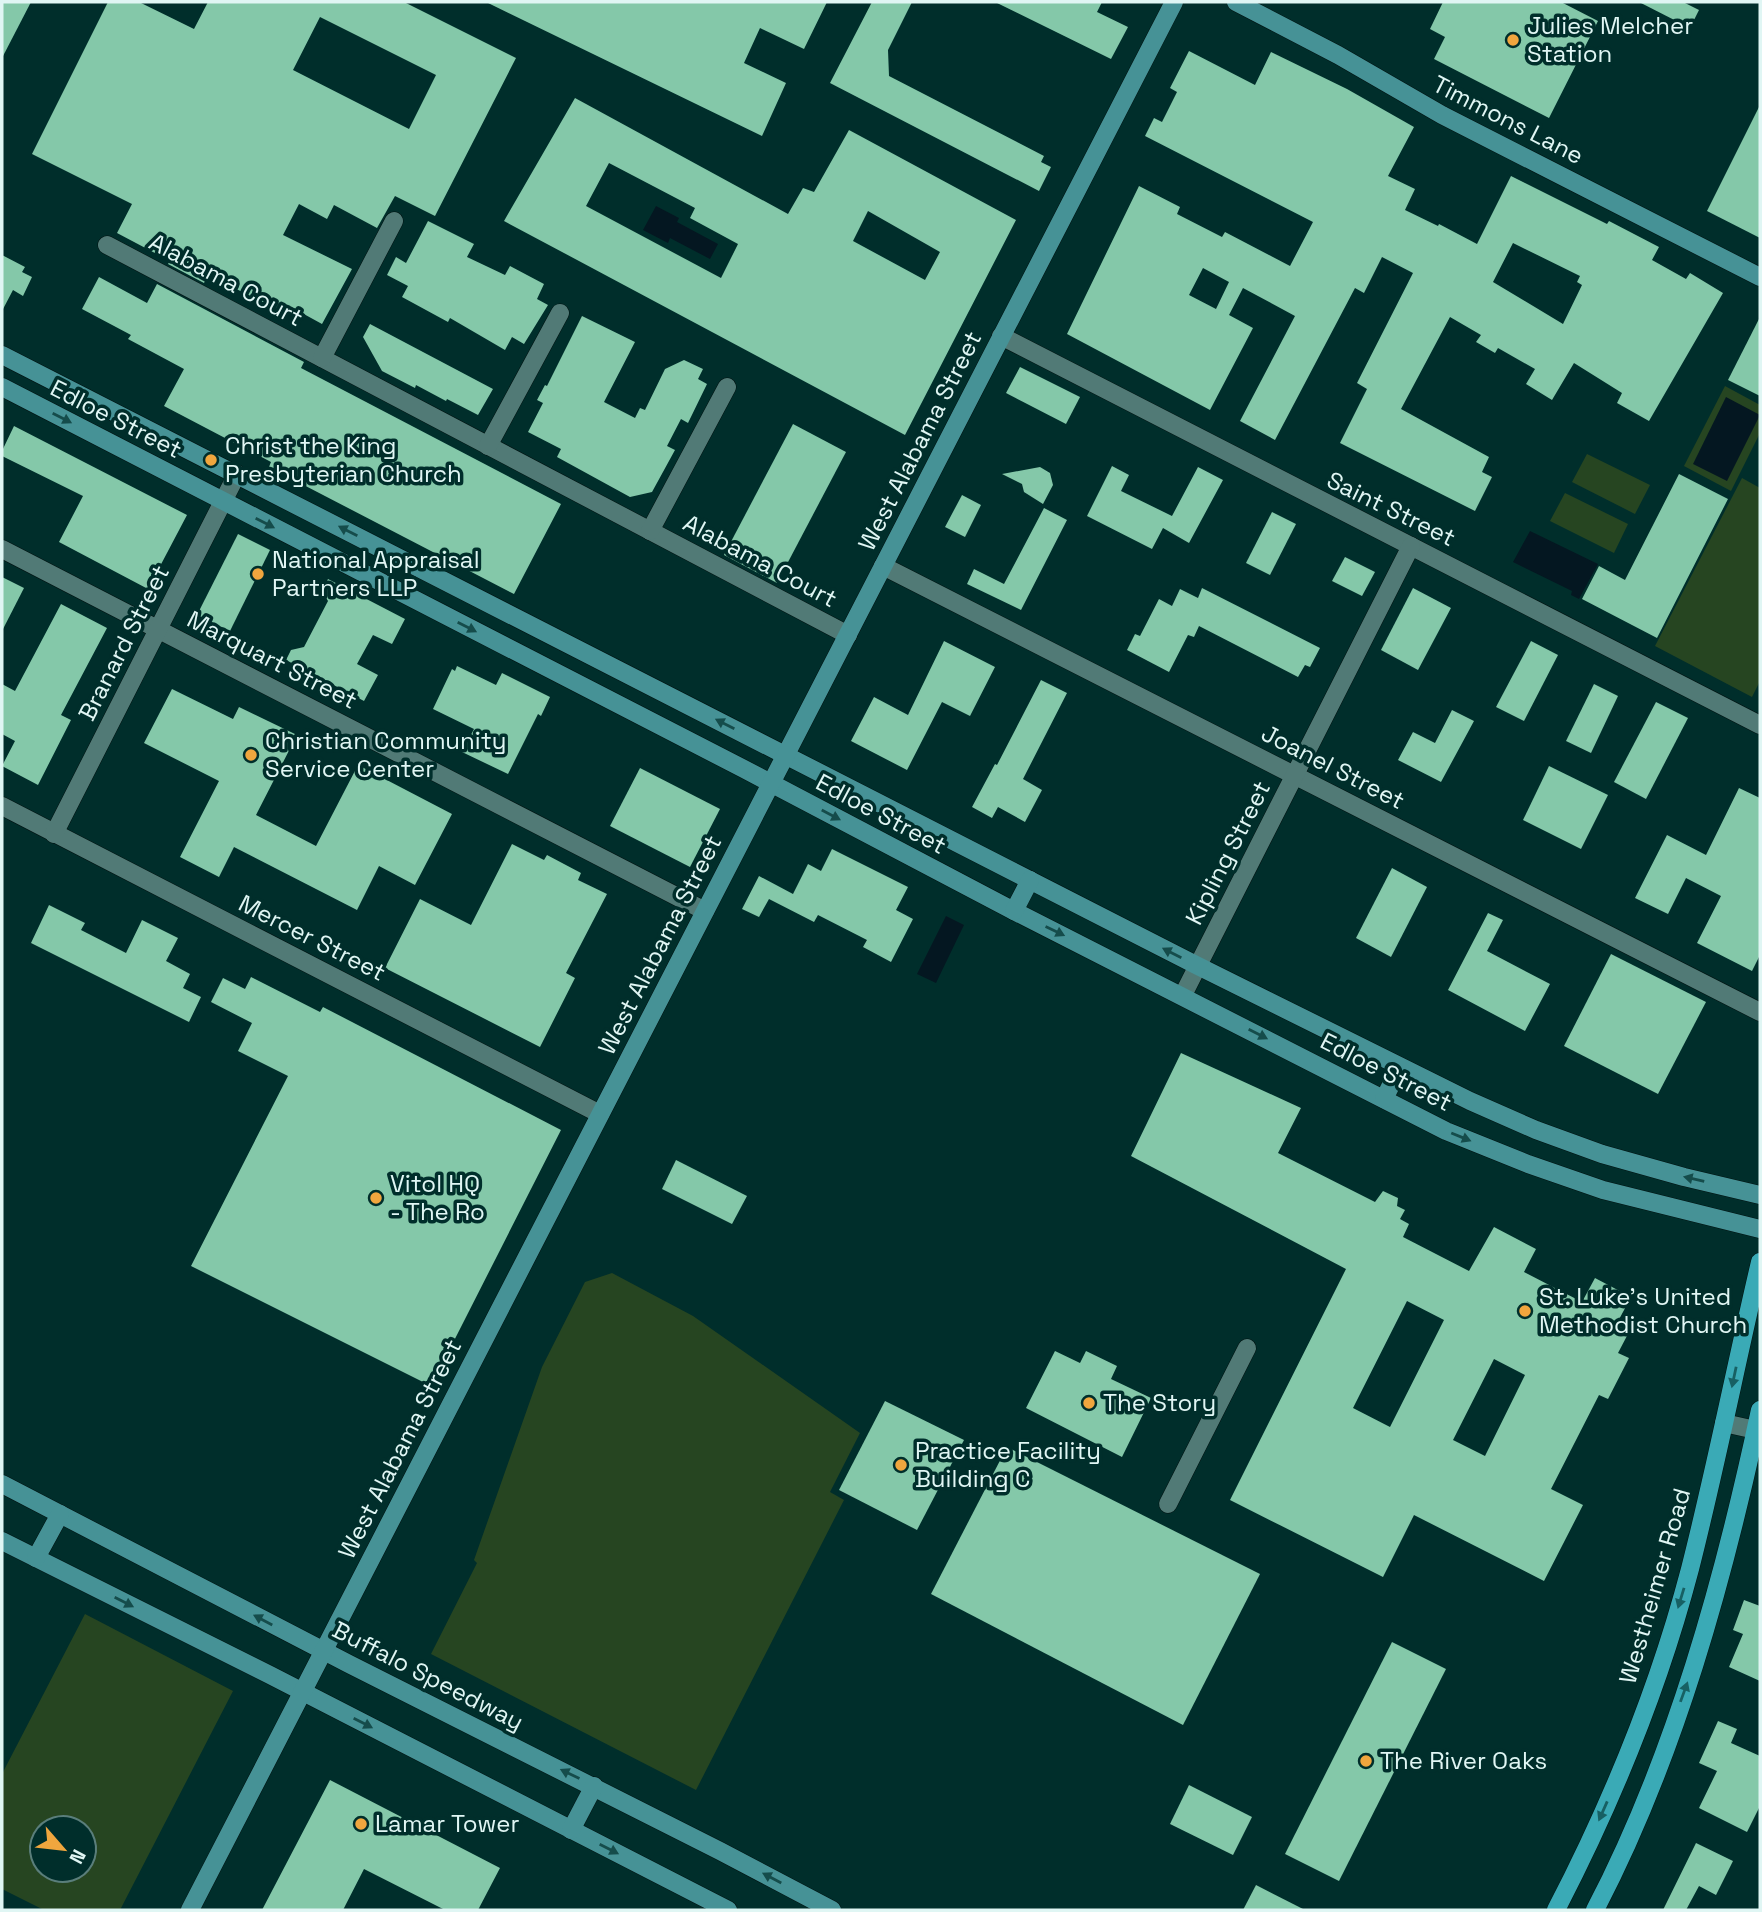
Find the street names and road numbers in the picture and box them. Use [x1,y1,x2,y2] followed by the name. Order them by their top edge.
[1428,68,1589,171] street label: Timmons Lane
[144,226,308,333] street label: Alabama Court
[851,326,988,556] street label: West Alabama Street
[45,372,187,465] street label: Edloe Street
[1322,464,1461,553] street label: Saint Street
[678,507,842,614] street label: Alabama Court
[71,560,176,726] street label: Branard Street
[182,603,362,716] street label: Marquart Street
[1256,717,1410,816] street label: Joanel Street
[811,766,952,861] street label: Edloe Street
[1178,776,1277,930] street label: Kipling Street
[591,830,728,1060] street label: West Alabama Street
[234,887,391,988] street label: Mercer Street
[1315,1025,1457,1118] street label: Edloe Street
[331,1334,468,1564] street label: West Alabama Street
[1612,1484,1697,1687] street label: Westheimer Road
[327,1614,529,1737] street label: Buffalo Speedway

